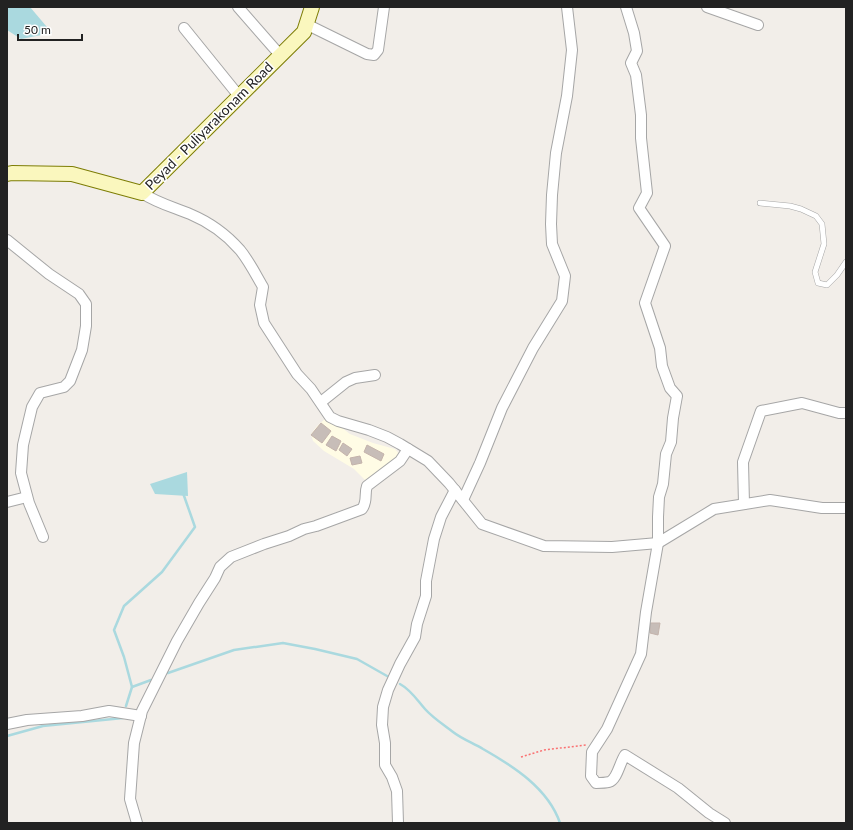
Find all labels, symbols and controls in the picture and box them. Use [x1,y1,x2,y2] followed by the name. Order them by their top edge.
[18,16,82,42] scale bar
[24,22,51,37] text: 50 m
[141,58,276,193] street label: Peyad - Puliyarakonam Road

